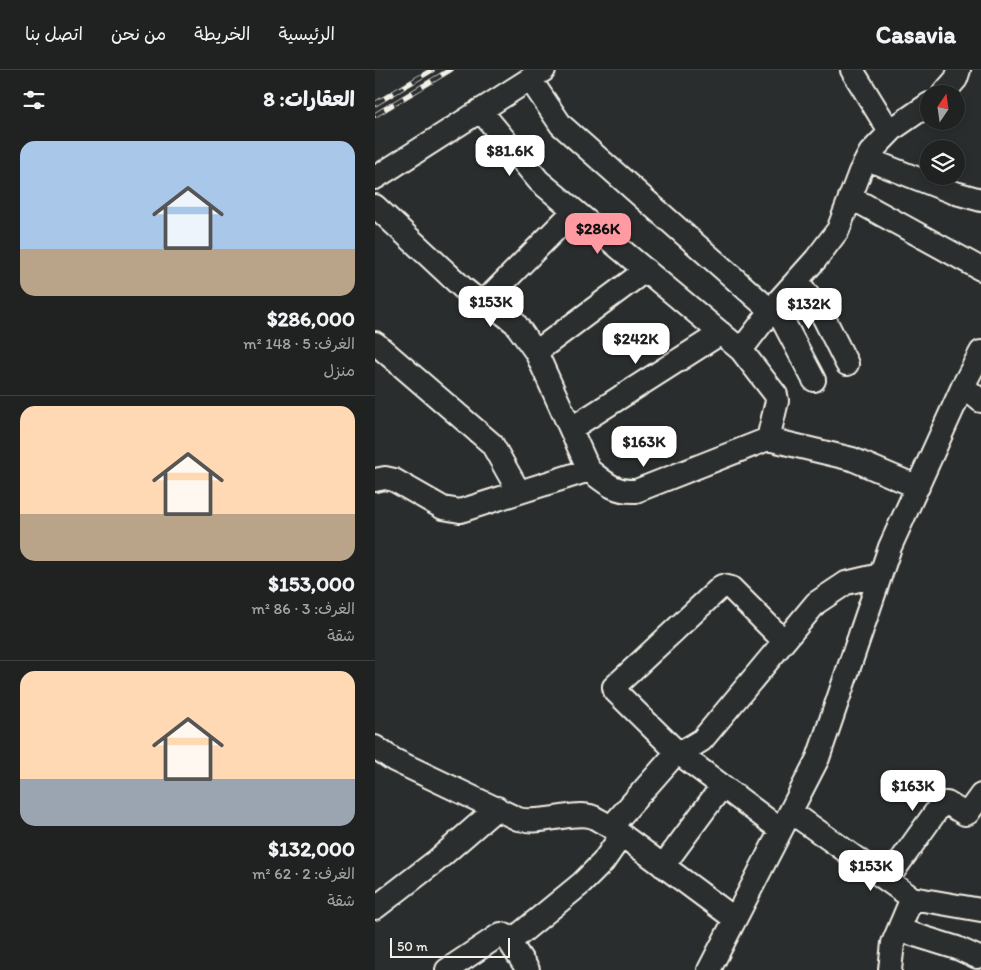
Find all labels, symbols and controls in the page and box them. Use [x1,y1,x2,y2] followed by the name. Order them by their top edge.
[876,20,956,49] text: Casavia
[25,23,83,45] text: اتصل بنا
[111,23,166,45] text: من نحن
[194,23,251,45] text: الخريطة
[279,23,335,45] text: الرئيسية
[920,85,965,130] north arrow
[920,85,965,185] map controls
[20,86,48,114] icon: filters
[263,86,355,111] text: العقارات: 8
[469,134,551,177] pin: $81.6K
[920,140,965,185] button: layers
[487,141,533,160] text: $81.6K
[143,173,233,263] icon: home
[563,212,633,255] pin: $286K
[576,219,620,238] text: $286K
[456,286,526,328] pin: $153K
[774,288,844,330] pin: $132K
[470,292,512,311] text: $153K
[788,294,830,313] text: $132K
[267,306,355,331] text: $286,000
[601,322,671,365] pin: $242K
[614,329,658,348] text: $242K
[243,334,355,353] text: الغرف: 5 · 148 m²
[323,361,355,380] text: منزل
[609,426,679,468] pin: $163K
[623,432,665,451] text: $163K
[143,439,233,529] icon: home
[268,571,355,596] text: $153,000
[252,599,355,618] text: الغرف: 3 · 86 m²
[327,626,355,645] text: شقة
[143,704,233,794] icon: home
[878,770,948,812] pin: $163K
[892,776,934,795] text: $163K
[268,836,355,861] text: $132,000
[836,850,906,892] pin: $153K
[850,856,892,875] text: $153K
[252,864,355,883] text: الغرف: 2 · 62 m²
[327,891,355,910] text: شقة
[390,935,510,958] scale bar
[397,938,428,955] text: 50 m

